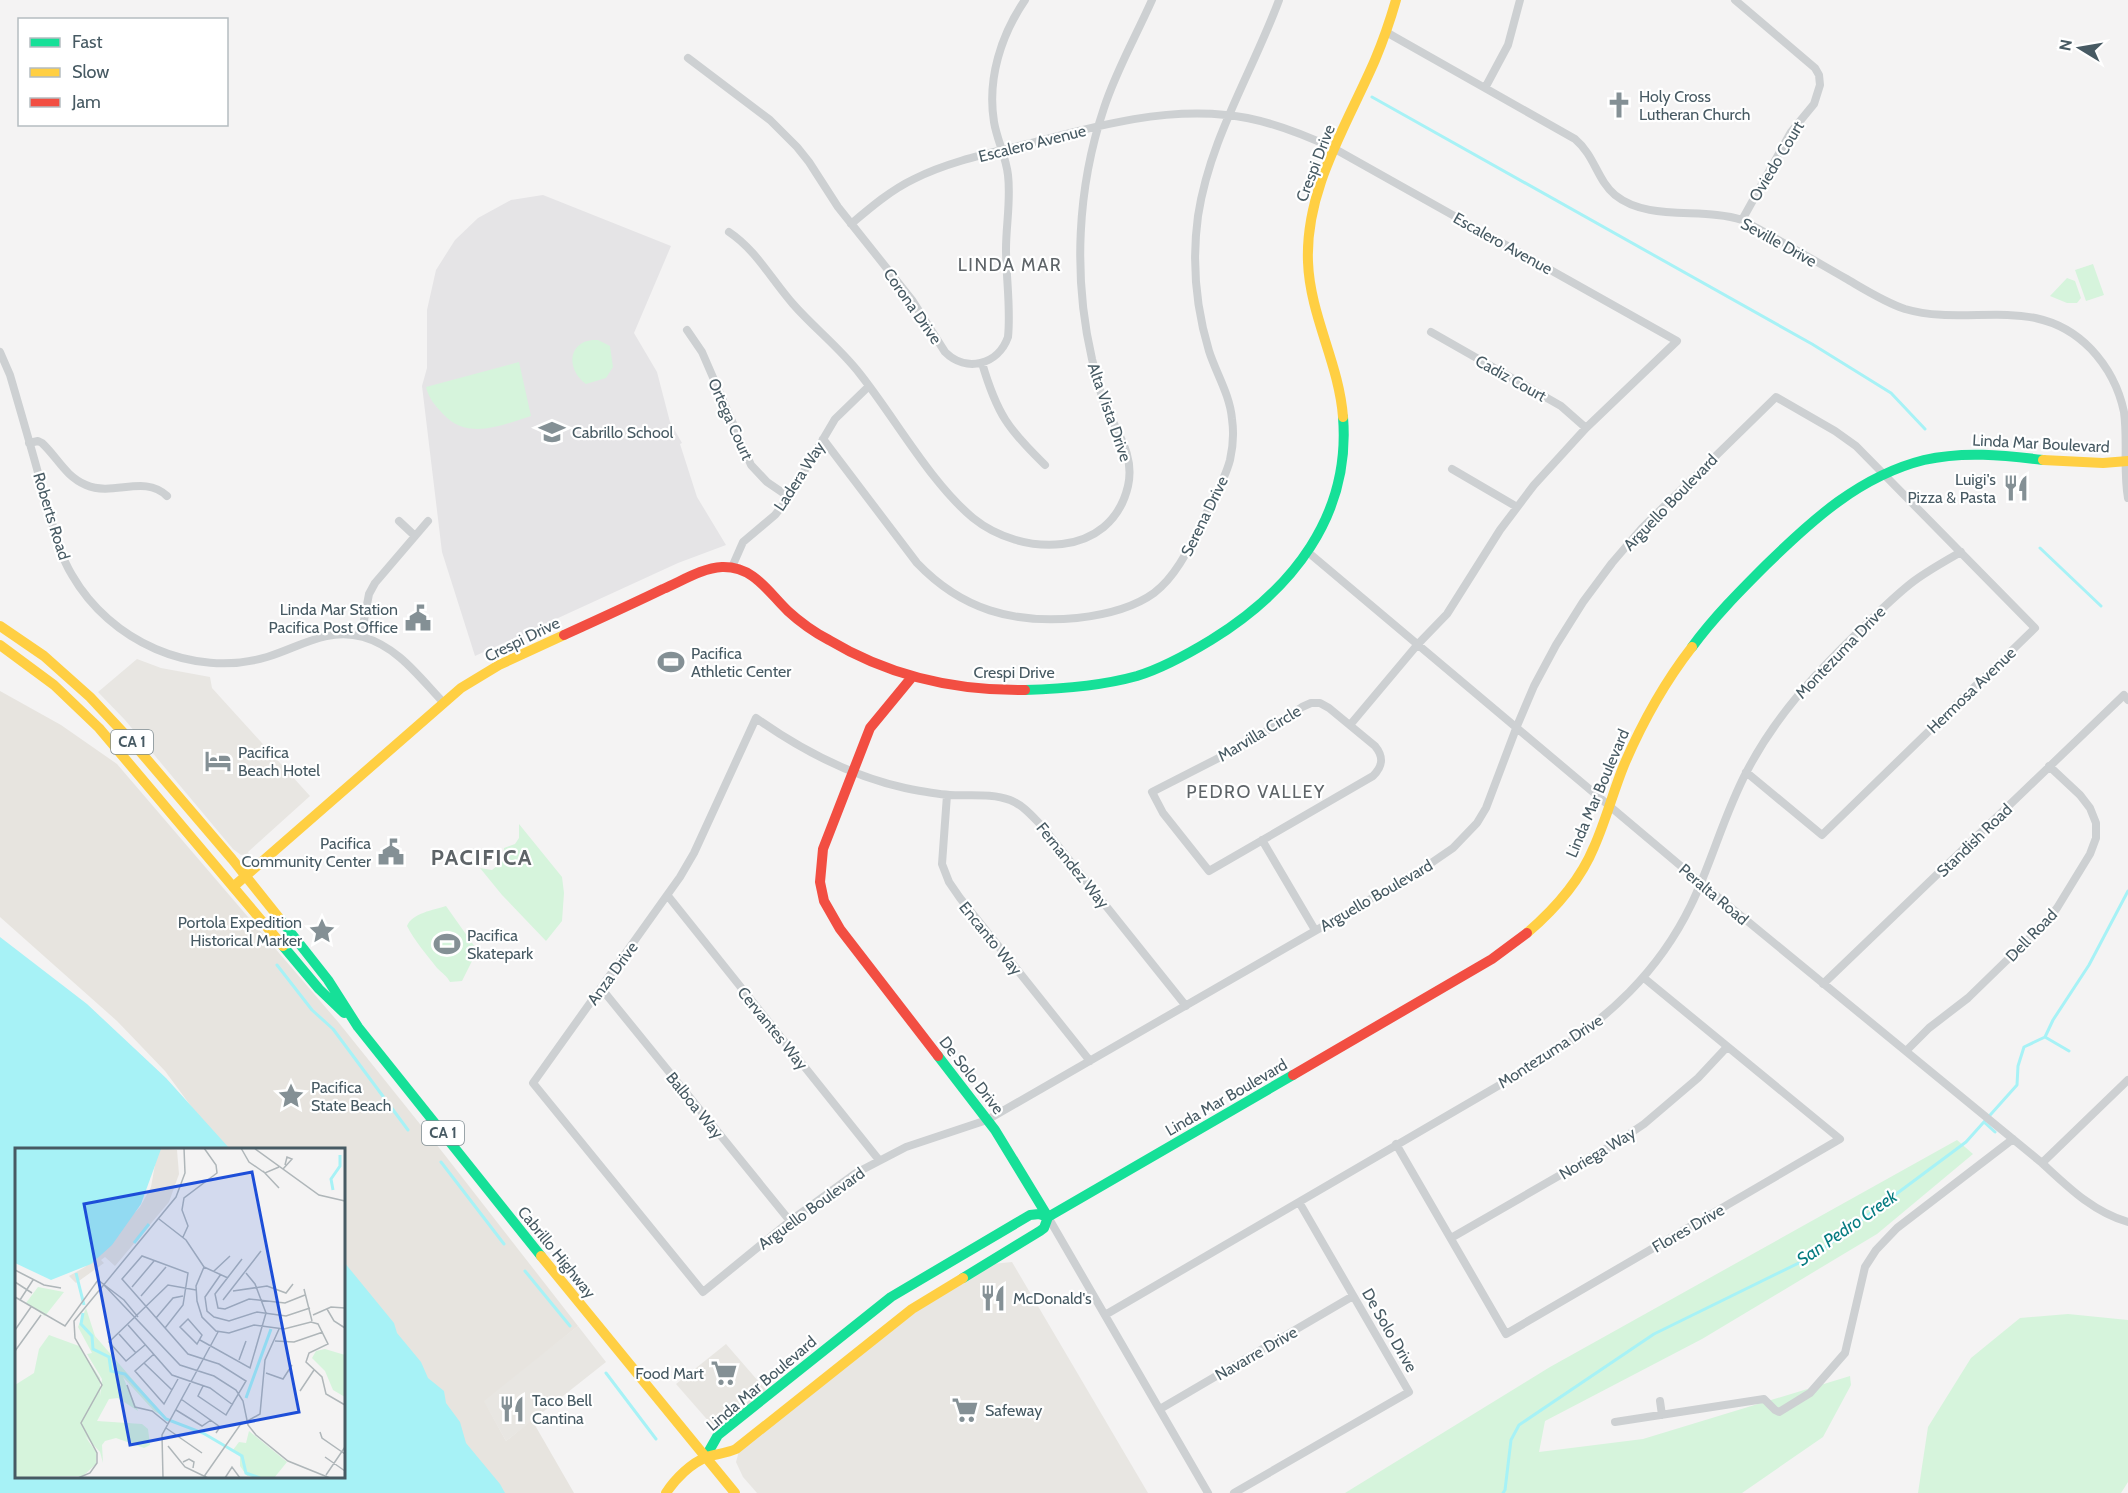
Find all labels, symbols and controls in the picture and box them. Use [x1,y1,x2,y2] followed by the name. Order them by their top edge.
[18,18,228,126] legend
[2050,18,2110,78] north arrow
[72,31,103,53] text: Fast
[2055,38,2076,53] text: N
[72,61,109,83] text: Slow
[1639,87,1750,124] place label: Holy Cross Lutheran Church
[1604,90,1634,120] church icon: Holy Cross Lutheran Church
[71,91,101,113] text: Jam
[1745,117,1808,205] street label: Oviedo Court
[976,121,1088,166] street label: Escalero Avenue
[1292,122,1339,204] street label: Crespi Drive
[1450,208,1556,278] street label: Escalero Avenue
[1737,214,1820,271] street label: Seville Drive
[958,254,1062,276] district label: LINDA MAR
[880,265,946,348] street label: Corona Drive
[1472,351,1550,406] street label: Cadiz Court
[1084,360,1135,464] street label: Alta Vista Drive
[704,375,757,463] street label: Ortega Court
[537,417,567,447] school or university icon: Cabrillo School
[572,423,674,442] place label: Cabrillo School
[1972,430,2110,457] street label: Linda Mar Boulevard
[770,438,829,515] street label: Ladera Way
[1619,450,1721,555] street label: Arguello Boulevard
[29,470,74,562] street label: Roberts Road
[1908,470,1996,507] place label: Luigi's Pizza & Pasta
[1177,473,1232,559] street label: Serena Drive
[2001,473,2031,503] restaurant icon: Luigi's Pizza & Pasta
[269,600,398,637] place label: Linda Mar Station Pacifica Post Office
[1791,602,1889,702] street label: Montezuma Drive
[403,603,433,633] public building icon: Linda Mar Station Pacifica Post Office
[482,613,563,666] street label: Crespi Drive
[1923,643,2020,737] street label: Hermosa Avenue
[691,644,792,681] place label: Pacifica Athletic Center
[656,647,686,677] sports icon: Pacifica Athletic Center
[973,663,1055,682] street label: Crespi Drive
[1214,701,1304,766] street label: Marvilla Circle
[1562,726,1633,860] street label: Linda Mar Boulevard
[111,730,153,754] road number: CA 1
[238,743,320,780] place label: Pacifica Beach Hotel
[203,746,233,776] hotel icon: Pacifica Beach Hotel
[1186,781,1326,803] district label: PEDRO VALLEY
[1933,800,2016,881] street label: Standish Road
[1032,819,1113,912] street label: Fernandez Way
[241,834,372,871] place label: Pacifica Community Center
[376,837,406,867] public building icon: Pacifica Community Center
[431,844,533,871] district label: PACIFICA
[1317,855,1436,935] street label: Arguello Boulevard
[1675,860,1752,929] street label: Peralta Road
[955,898,1026,979] street label: Encanto Way
[2002,905,2061,966] street label: Dell Road
[178,913,303,950] place label: Portola Expedition Historical Marker
[307,916,337,946] place icon: Portola Expedition Historical Marker
[467,926,534,963] place label: Pacifica Skatepark
[432,929,462,959] sports icon: Pacifica Skatepark
[583,938,642,1009] street label: Anza Drive
[733,983,812,1073] street label: Cervantes Way
[1494,1010,1606,1092] street label: Montezuma Drive
[935,1033,1008,1118] street label: De Solo Drive
[1162,1055,1291,1140] street label: Linda Mar Boulevard
[662,1068,727,1142] street label: Balboa Way
[311,1078,392,1115] place label: Pacifica State Beach
[276,1081,306,1111] place icon: Pacifica State Beach
[422,1121,464,1145] road number: CA 1
[1556,1123,1639,1184] street label: Noriega Way
[15,1148,345,1478] inset map
[754,1163,868,1253] street label: Arguello Boulevard
[1793,1185,1902,1271] water label: San Pedro Creek
[1649,1200,1728,1257] street label: Flores Drive
[514,1203,599,1302] street label: Cabrillo Highway
[978,1283,1008,1313] restaurant icon: McDonald's
[1358,1285,1421,1375] street label: De Solo Drive
[1013,1289,1092,1308] place label: McDonald's
[1212,1322,1301,1385] street label: Navarre Drive
[703,1332,820,1435] street label: Linda Mar Boulevard
[709,1358,739,1388] supermarket icon: Food Mart
[635,1364,705,1383] place label: Food Mart
[532,1391,592,1428] place label: Taco Bell Cantina
[497,1394,527,1424] restaurant icon: Taco Bell Cantina
[950,1395,980,1425] supermarket icon: Safeway
[985,1401,1042,1420] place label: Safeway

